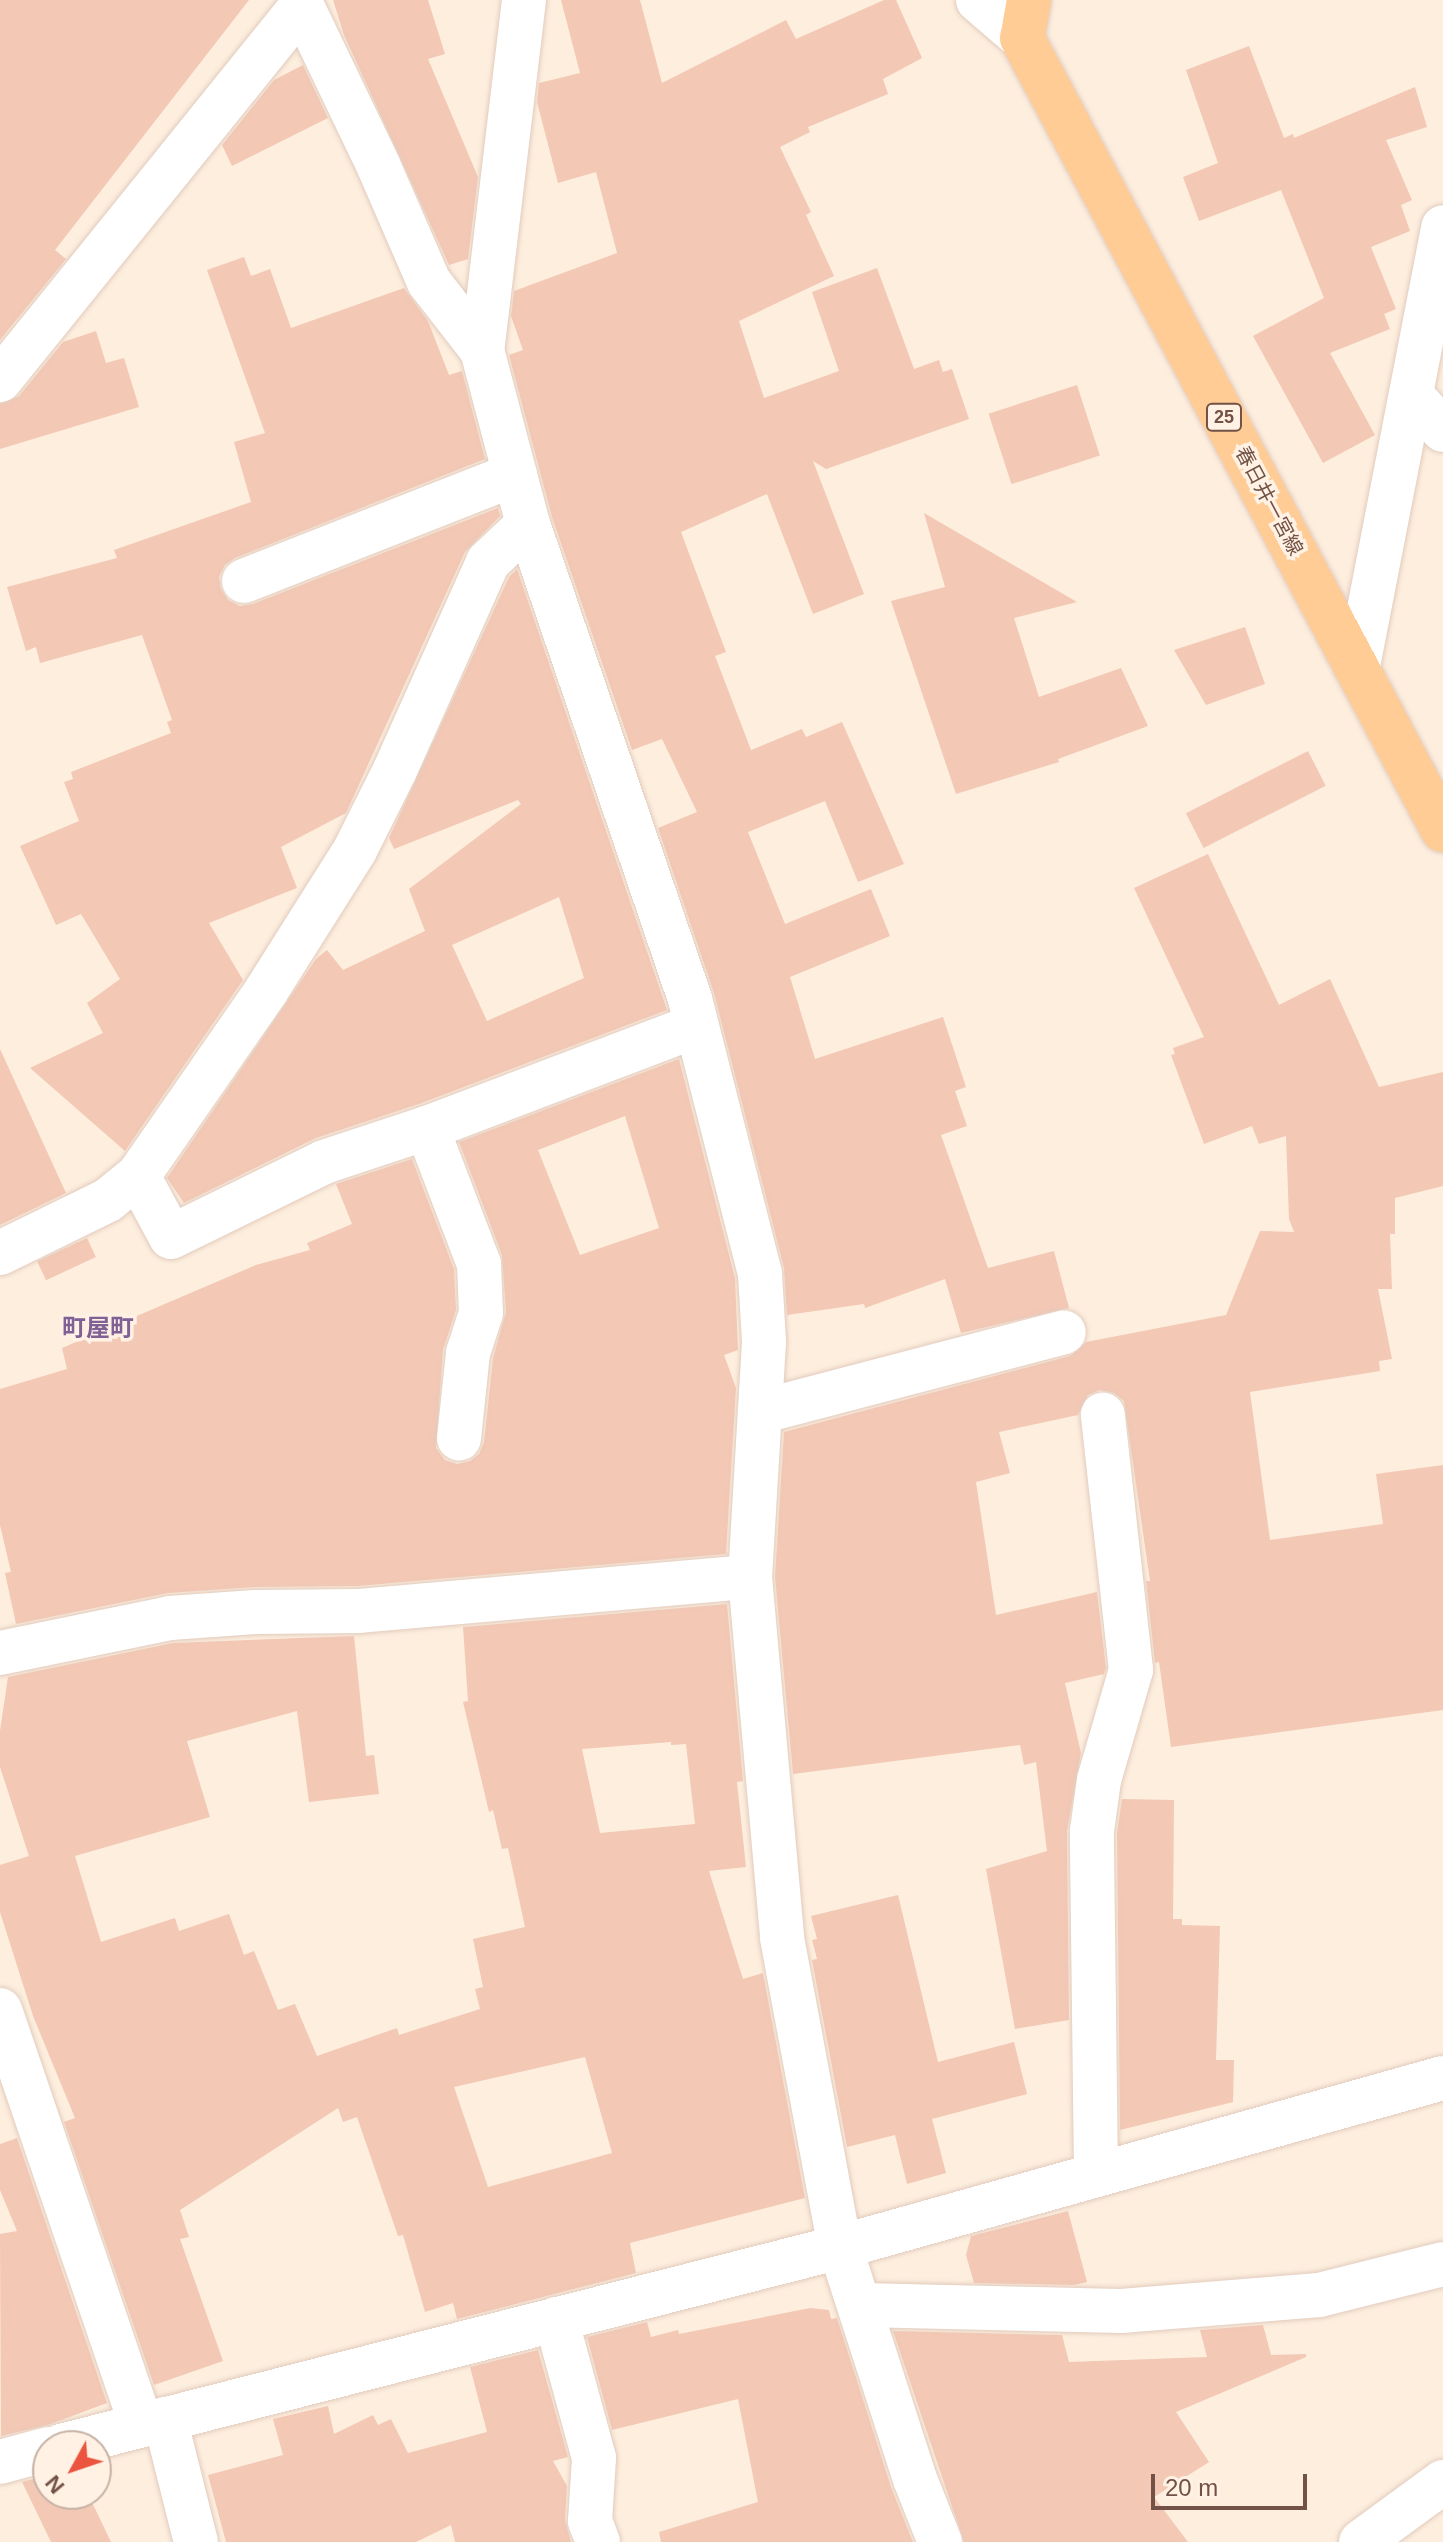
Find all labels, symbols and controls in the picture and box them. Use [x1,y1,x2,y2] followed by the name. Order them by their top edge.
[1204,403,1244,431] road number: 25
[1230,442,1308,560] street label: 春日井一宮線
[62,1314,134,1342] district label: 町屋町
[32,2430,112,2510] north arrow
[1155,2458,1311,2508] scale bar
[40,2470,69,2499] text: N
[1165,2474,1218,2501] text: 20 m

